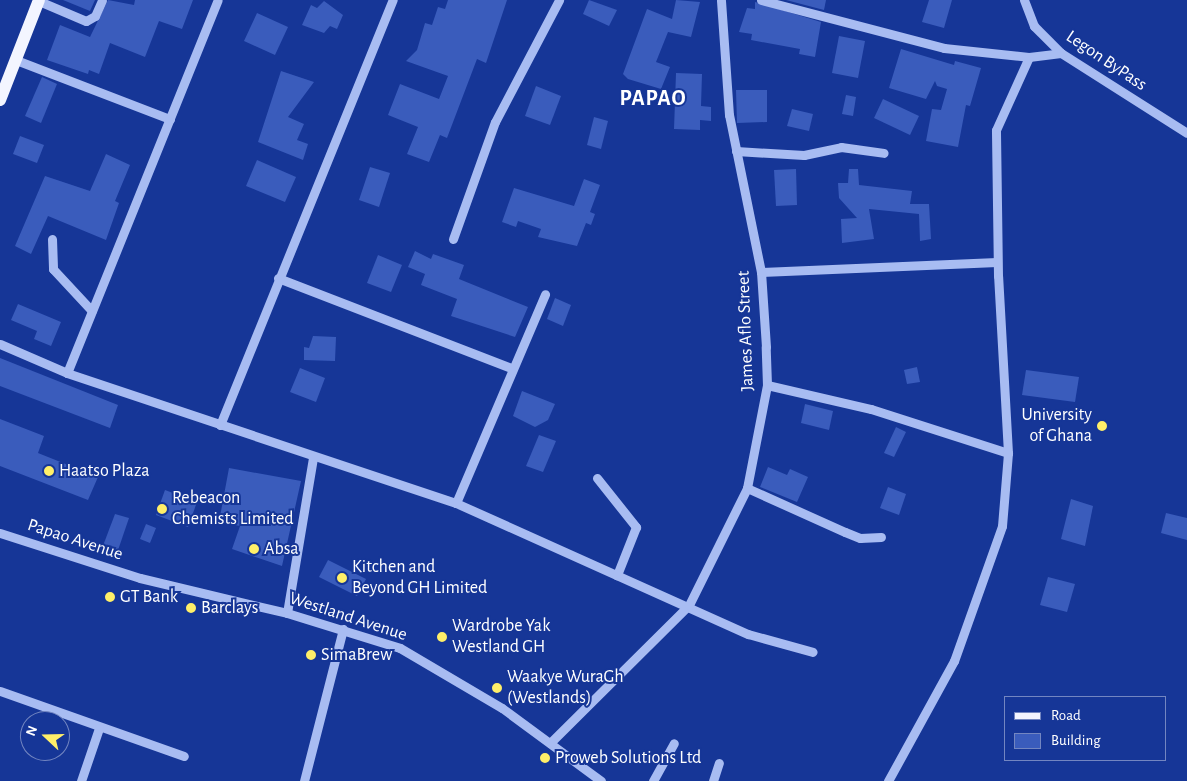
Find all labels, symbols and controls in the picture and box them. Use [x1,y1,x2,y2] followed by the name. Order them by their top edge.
[1061,26,1151,96] street label: Legon ByPass
[619,86,687,112] district label: PAPAO
[733,270,759,392] street label: James Aflo Street
[1022,405,1092,448] place label: University of Ghana
[1096,420,1108,432] marker: University of Ghana
[59,460,150,482] place label: Haatso Plaza
[43,465,55,477] marker: Haatso Plaza
[172,488,294,530] place label: Rebeacon Chemists Limited
[156,503,168,515] marker: Rebeacon Chemists Limited
[25,514,125,566] street label: Papao Avenue
[264,538,299,560] place label: Absa
[248,543,260,555] marker: Absa
[352,557,487,600] place label: Kitchen and Beyond GH Limited
[336,572,348,584] marker: Kitchen and Beyond GH Limited
[120,586,178,608] place label: GT Bank
[286,588,410,646] street label: Westland Avenue
[104,591,116,603] marker: GT Bank
[201,597,258,619] place label: Barclays
[185,602,197,614] marker: Barclays
[452,616,550,659] place label: Wardrobe Yak Westland GH
[436,631,448,643] marker: Wardrobe Yak Westland GH
[321,644,392,666] place label: SimaBrew
[305,649,317,661] marker: SimaBrew
[507,667,624,710] place label: Waakye WuraGh (Westlands)
[491,682,503,694] marker: Waakye WuraGh (Westlands)
[1004,696,1167,761] legend
[1051,708,1081,723] text: Road
[20,711,70,761] north arrow
[24,724,40,738] text: N
[1051,733,1101,748] text: Building
[555,747,701,769] place label: Proweb Solutions Ltd
[539,752,551,764] marker: Proweb Solutions Ltd

